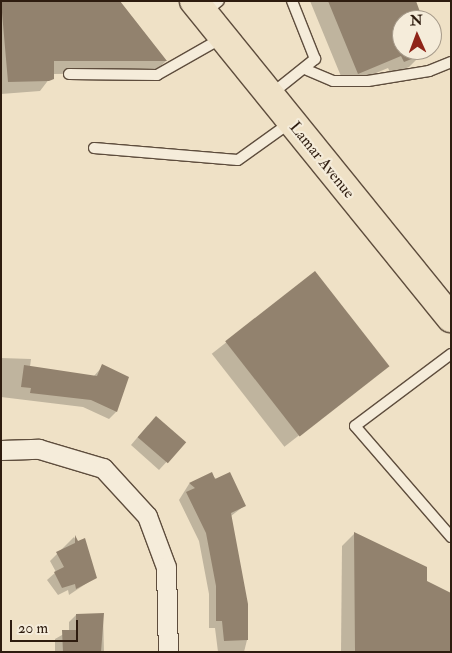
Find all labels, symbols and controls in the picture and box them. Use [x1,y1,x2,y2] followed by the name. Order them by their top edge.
[392,10,442,60] north arrow
[410,12,423,29] text: N
[285,118,359,202] street label: Lamar Avenue
[12,610,80,642] scale bar
[18,619,48,638] text: 20 m

